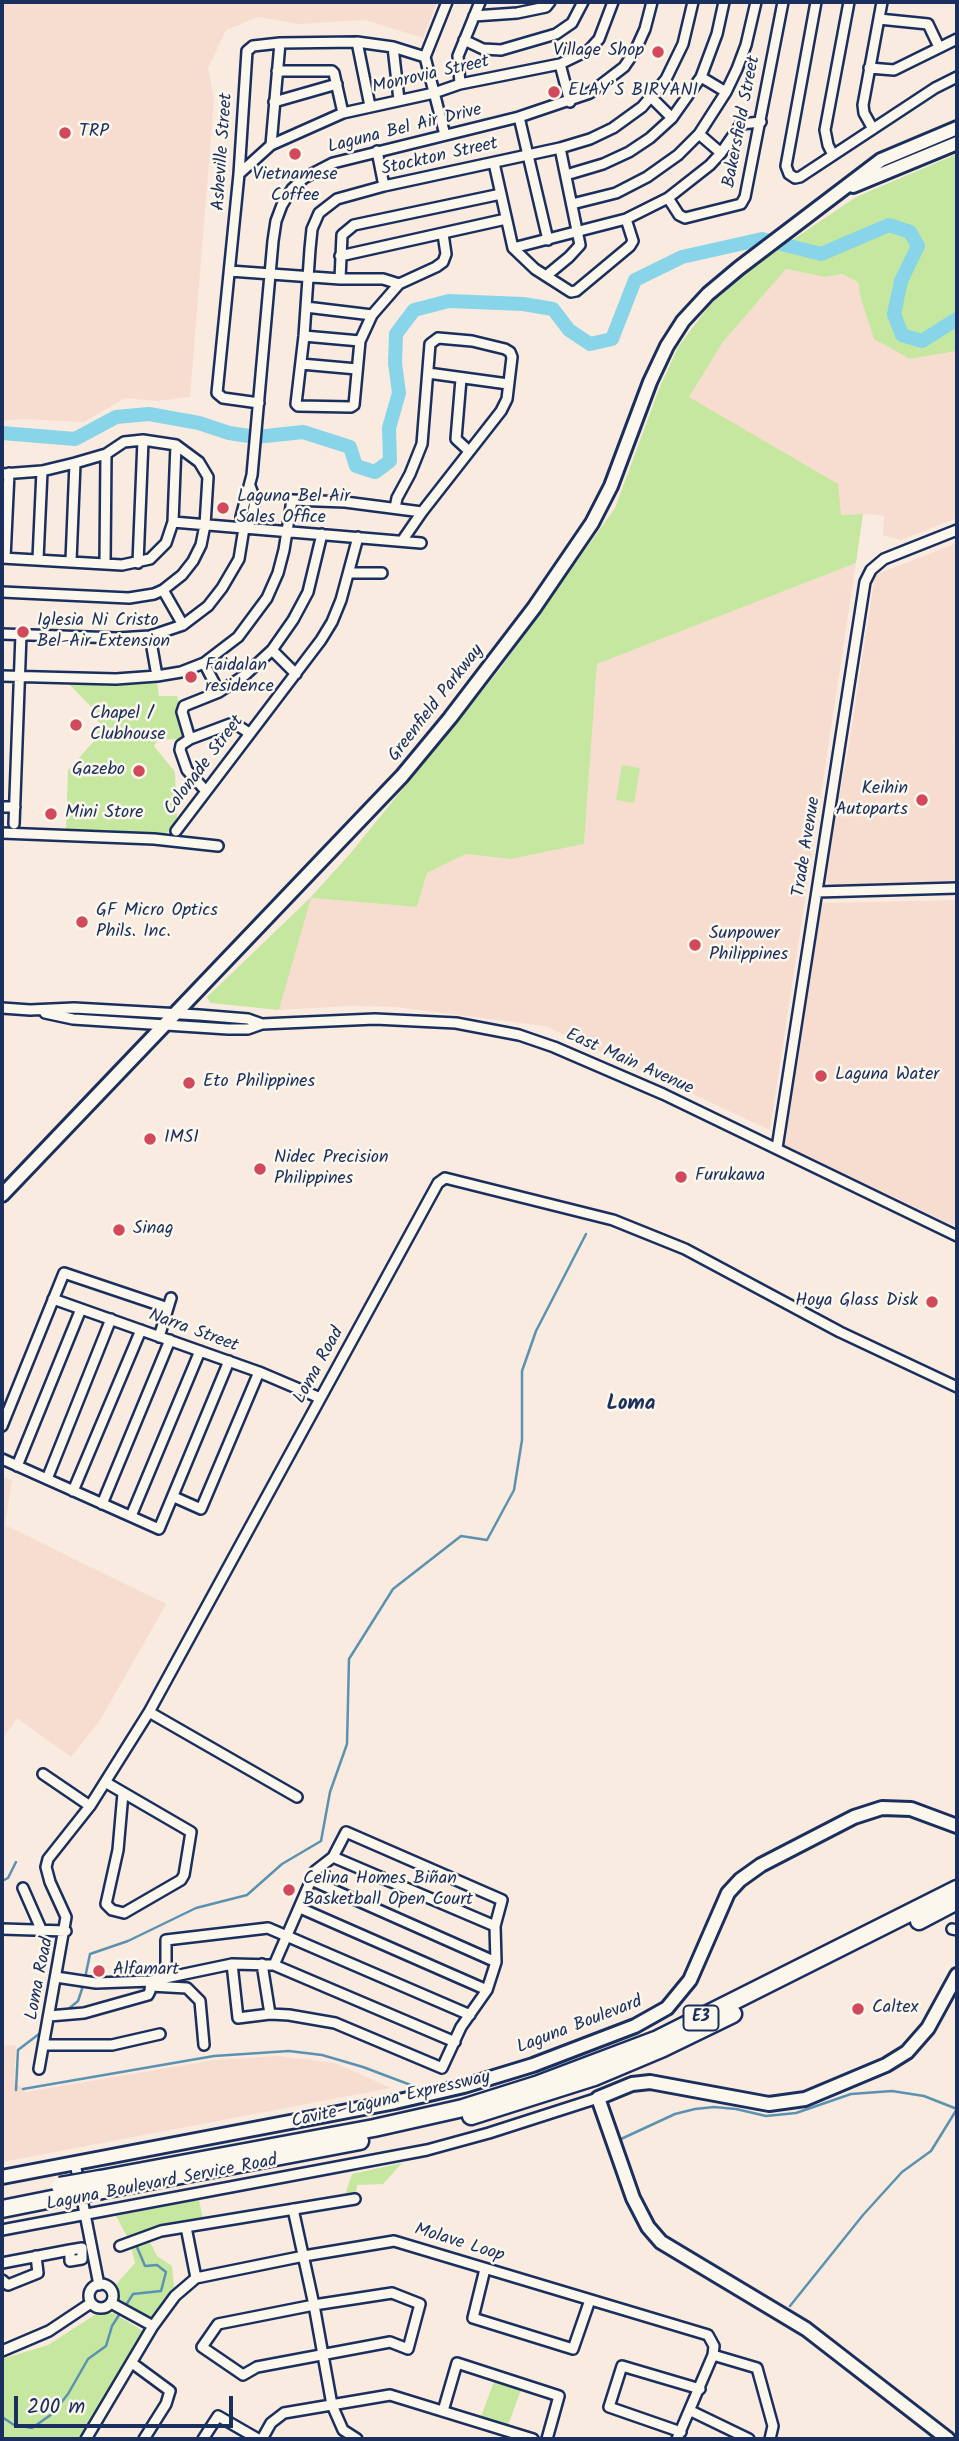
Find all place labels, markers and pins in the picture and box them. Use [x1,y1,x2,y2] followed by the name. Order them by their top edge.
[553,41,644,63] place label: Village Shop
[650,44,666,60] marker: Village Shop
[568,81,698,103] place label: ELAY’S BIRYANI
[546,84,562,100] marker: ELAY’S BIRYANI
[79,122,109,144] place label: TRP
[57,125,73,141] marker: TRP
[287,146,303,162] marker: Vietnamese Coffee
[252,165,338,208] place label: Vietnamese Coffee
[237,487,350,530] place label: Laguna Bel Air Sales Office
[215,500,231,516] marker: Laguna Bel Air Sales Office
[37,611,170,654] place label: Iglesia Ni Cristo Bel-Air Extension
[15,624,31,640] marker: Iglesia Ni Cristo Bel-Air Extension
[205,656,274,698] place label: Faidalan residence
[183,669,199,685] marker: Faidalan residence
[90,704,166,746] place label: Chapel / Clubhouse
[68,717,84,733] marker: Chapel / Clubhouse
[72,760,125,782] place label: Gazebo
[131,763,147,779] marker: Gazebo
[836,779,908,822] place label: Keihin Autoparts
[914,792,930,808] marker: Keihin Autoparts
[65,803,143,825] place label: Mini Store
[43,806,59,822] marker: Mini Store
[96,901,218,944] place label: GF Micro Optics Phils. Inc.
[74,914,90,930] marker: GF Micro Optics Phils. Inc.
[709,924,788,967] place label: Sunpower Philippines
[687,937,703,953] marker: Sunpower Philippines
[835,1065,939,1087] place label: Laguna Water
[813,1068,829,1084] marker: Laguna Water
[203,1072,315,1094] place label: Eto Philippines
[181,1075,197,1091] marker: Eto Philippines
[164,1128,199,1150] place label: IMSI
[142,1131,158,1147] marker: IMSI
[274,1148,389,1190] place label: Nidec Precision Philippines
[252,1161,268,1177] marker: Nidec Precision Philippines
[695,1166,765,1188] place label: Furukawa
[673,1169,689,1185] marker: Furukawa
[133,1219,173,1241] place label: Sinag
[111,1222,127,1238] marker: Sinag
[795,1291,918,1313] place label: Hoya Glass Disk
[924,1294,940,1310] marker: Hoya Glass Disk
[303,1869,473,1912] place label: Celina Homes Biñan Basketball Open Court
[281,1882,297,1898] marker: Celina Homes Biñan Basketball Open Court
[113,1960,179,1982] place label: Alfamart
[91,1963,107,1979] marker: Alfamart
[872,1998,918,2020] place label: Caltex
[850,2001,866,2017] marker: Caltex

